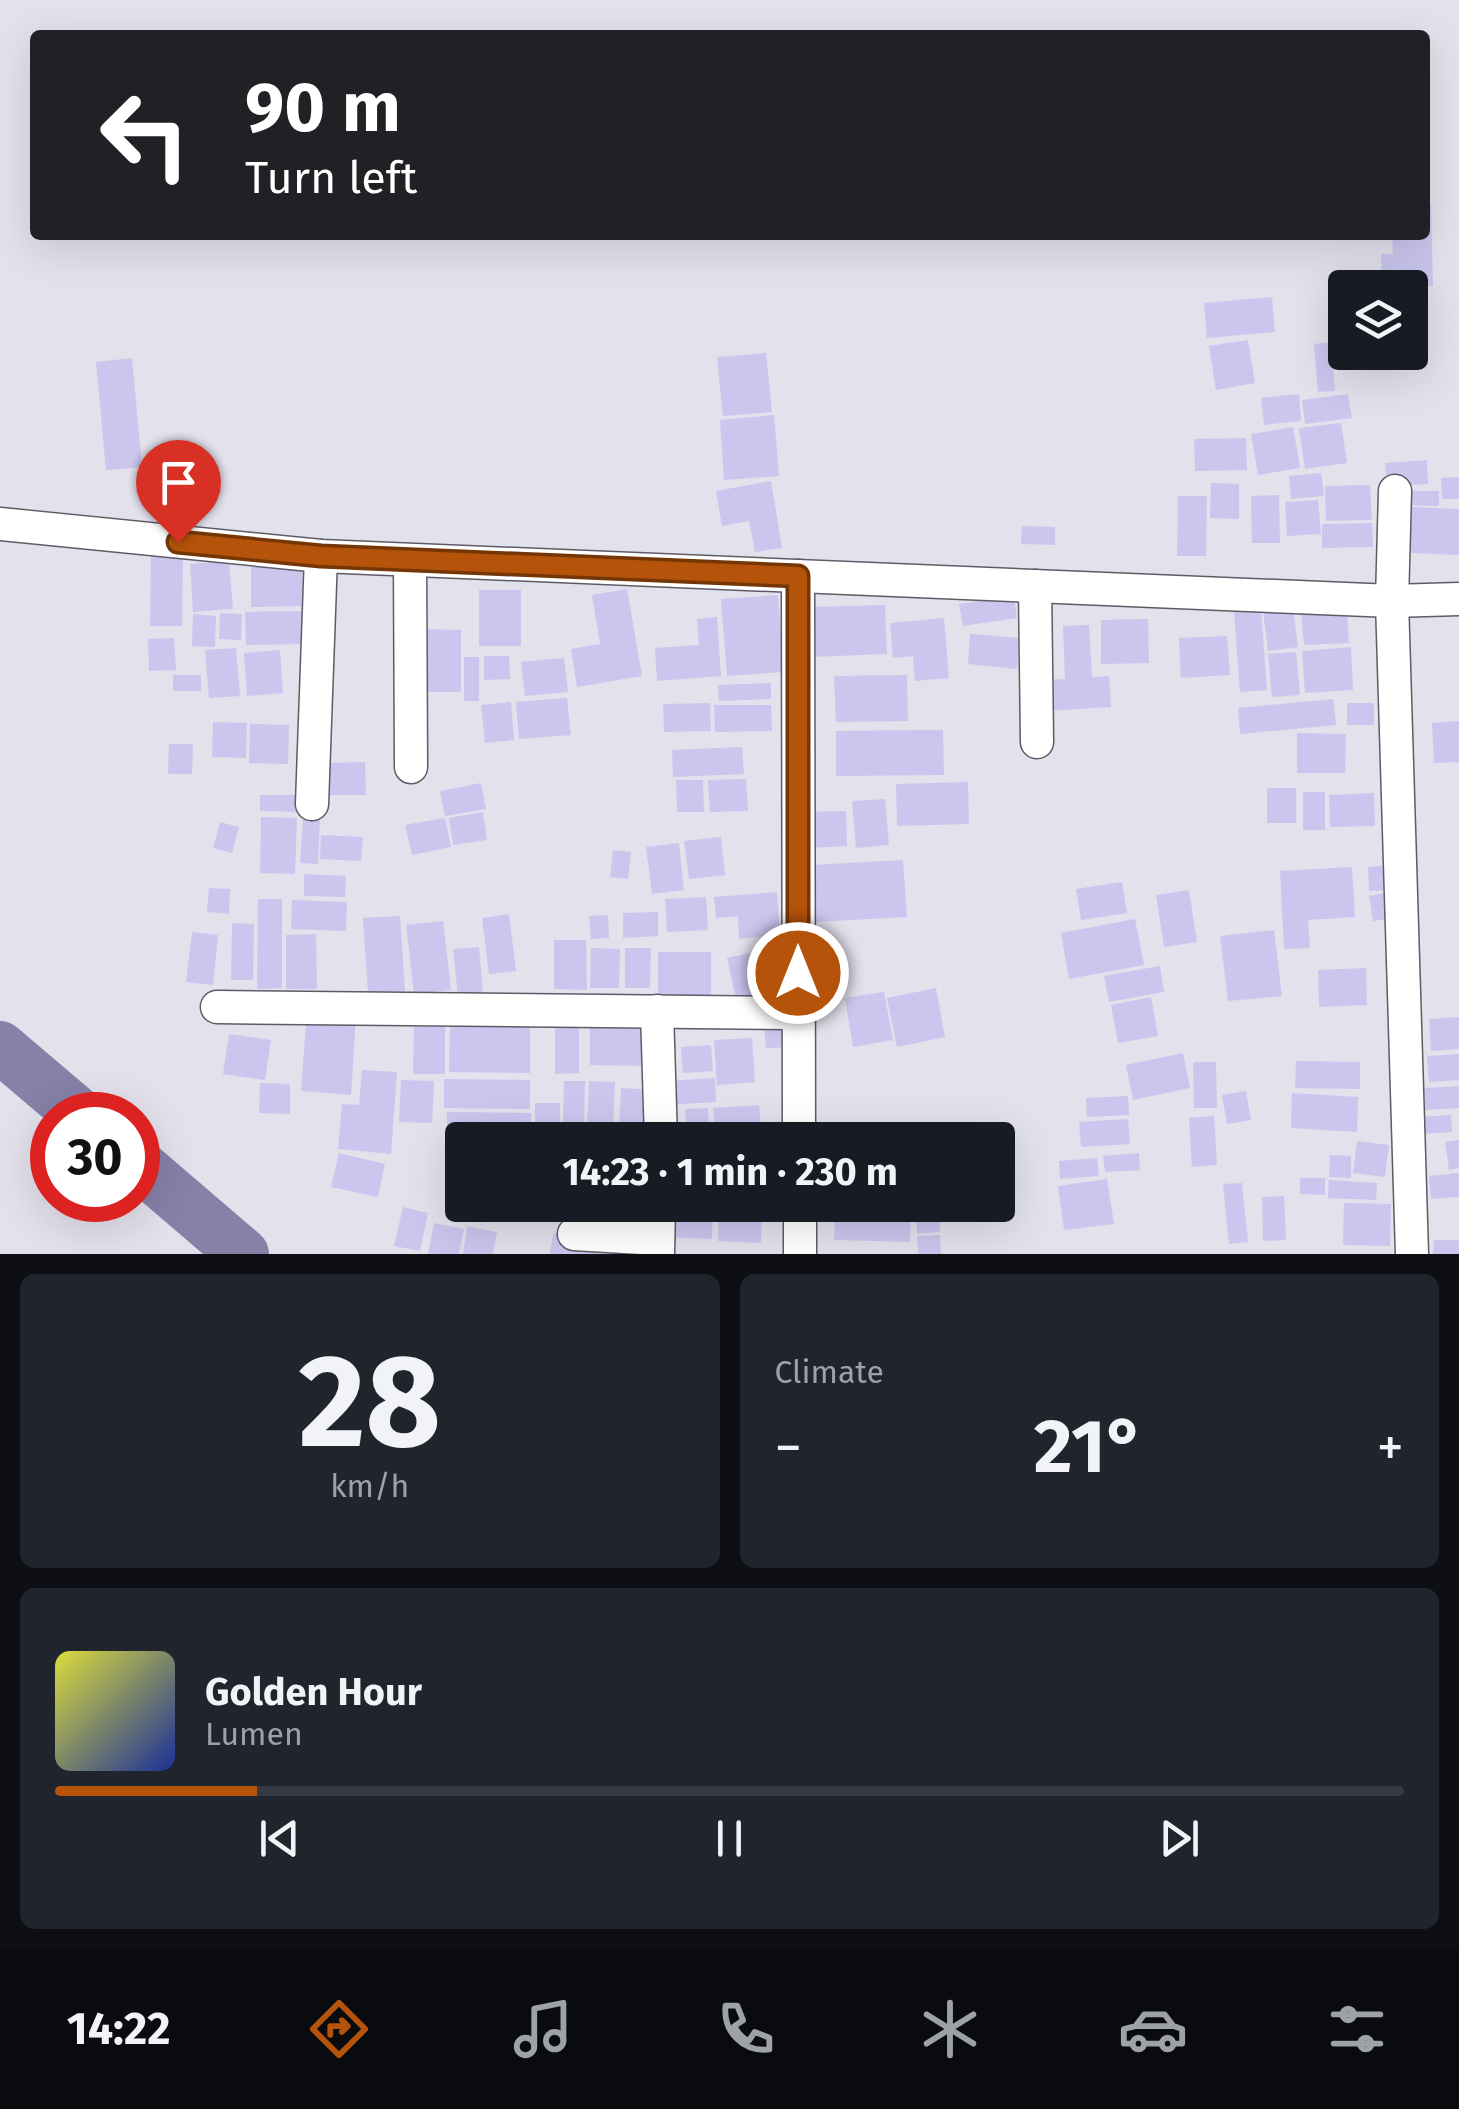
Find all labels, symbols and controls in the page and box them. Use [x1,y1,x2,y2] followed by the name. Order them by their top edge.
[245,66,401,150] text: 90 m
[80,70,210,200] icon: left
[245,151,417,205] text: Turn left
[1328,270,1428,370] map controls
[1328,270,1428,370] button: layers
[136,440,221,543] pin
[151,455,206,510] icon: arrive
[746,921,850,1025] position arrow
[30,1092,160,1222] speed limit sign: 30
[562,1149,898,1195] text: 14:23 · 1 min · 230 m
[298,1324,441,1480] text: 28
[775,1353,884,1391] text: Climate
[1034,1402,1145,1492] text: 21°
[775,1415,802,1481] text: −
[1377,1415,1404,1481] text: +
[330,1467,409,1505] text: km/h
[205,1669,422,1715] text: Golden Hour
[205,1715,303,1753] text: Lumen
[252,1811,307,1866] icon: previous
[702,1811,757,1866] icon: pause
[1152,1811,1207,1866] icon: next
[304,1994,374,2064] icon: directions
[508,1994,578,2064] icon: music
[711,1994,781,2064] icon: phone
[915,1994,985,2064] icon: climate
[1118,1994,1188,2064] icon: car
[1322,1994,1392,2064] icon: filters
[67,2002,170,2056] text: 14:22

